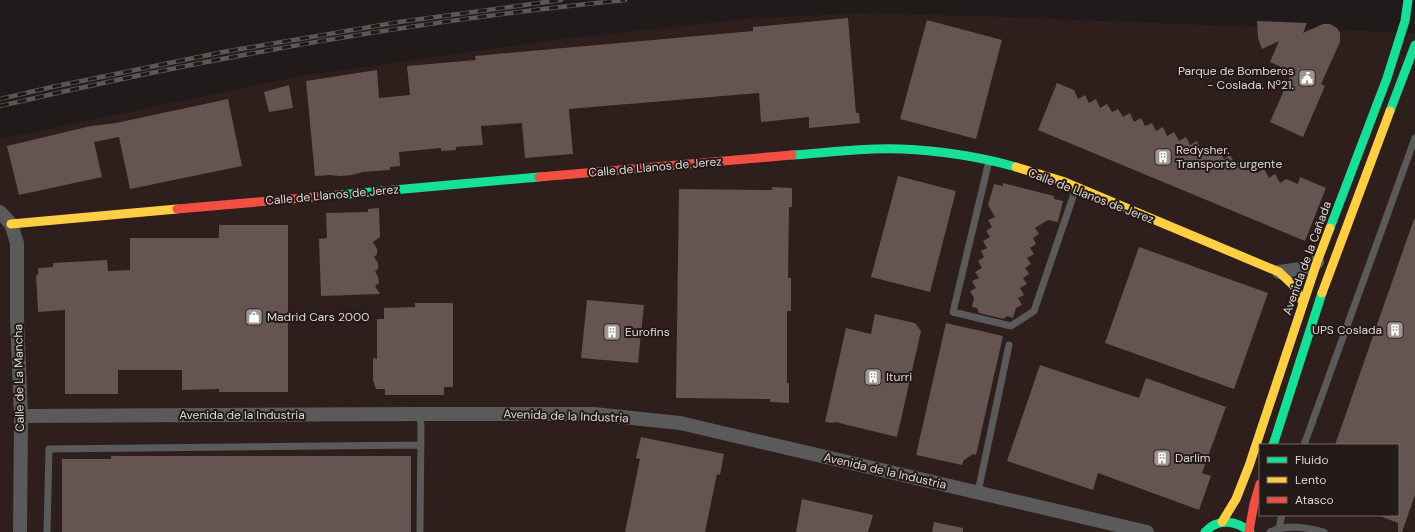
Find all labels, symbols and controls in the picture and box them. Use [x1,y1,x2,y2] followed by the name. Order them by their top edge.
[1178,63,1294,93] place label: Parque de Bomberos - Coslada. Nº21.
[1297,68,1317,88] public building icon: Parque de Bomberos - Coslada. Nº21.
[1176,142,1282,172] place label: Redysher. Transporte urgente
[1153,147,1173,167] building icon: Redysher. Transporte urgente
[588,153,722,181] street label: Calle de Llanos de Jerez
[1026,165,1156,227] street label: Calle de Llanos de Jerez
[265,181,399,209] street label: Calle de Llanos de Jerez
[1279,199,1335,317] street label: Avenida de la Cañada
[244,307,264,327] shop icon: Madrid Cars 2000
[267,309,369,325] place label: Madrid Cars 2000
[1385,320,1405,340] building icon: UPS Coslada
[602,322,622,342] building icon: Eurofins
[1312,322,1382,338] place label: UPS Coslada
[10,324,28,432] street label: Calle de La Mancha
[625,324,670,340] place label: Eurofins
[863,367,883,387] building icon: Iturri
[886,369,912,385] place label: Iturri
[503,406,629,426] street label: Avenida de la Industria
[179,407,305,423] street label: Avenida de la Industria
[1259,444,1399,516] legend
[1152,448,1172,468] building icon: Darlim
[822,449,948,493] street label: Avenida de la Industria
[1175,450,1210,466] place label: Darlim
[1295,452,1329,468] text: Fluido
[1295,472,1326,488] text: Lento
[1295,492,1334,508] text: Atasco

